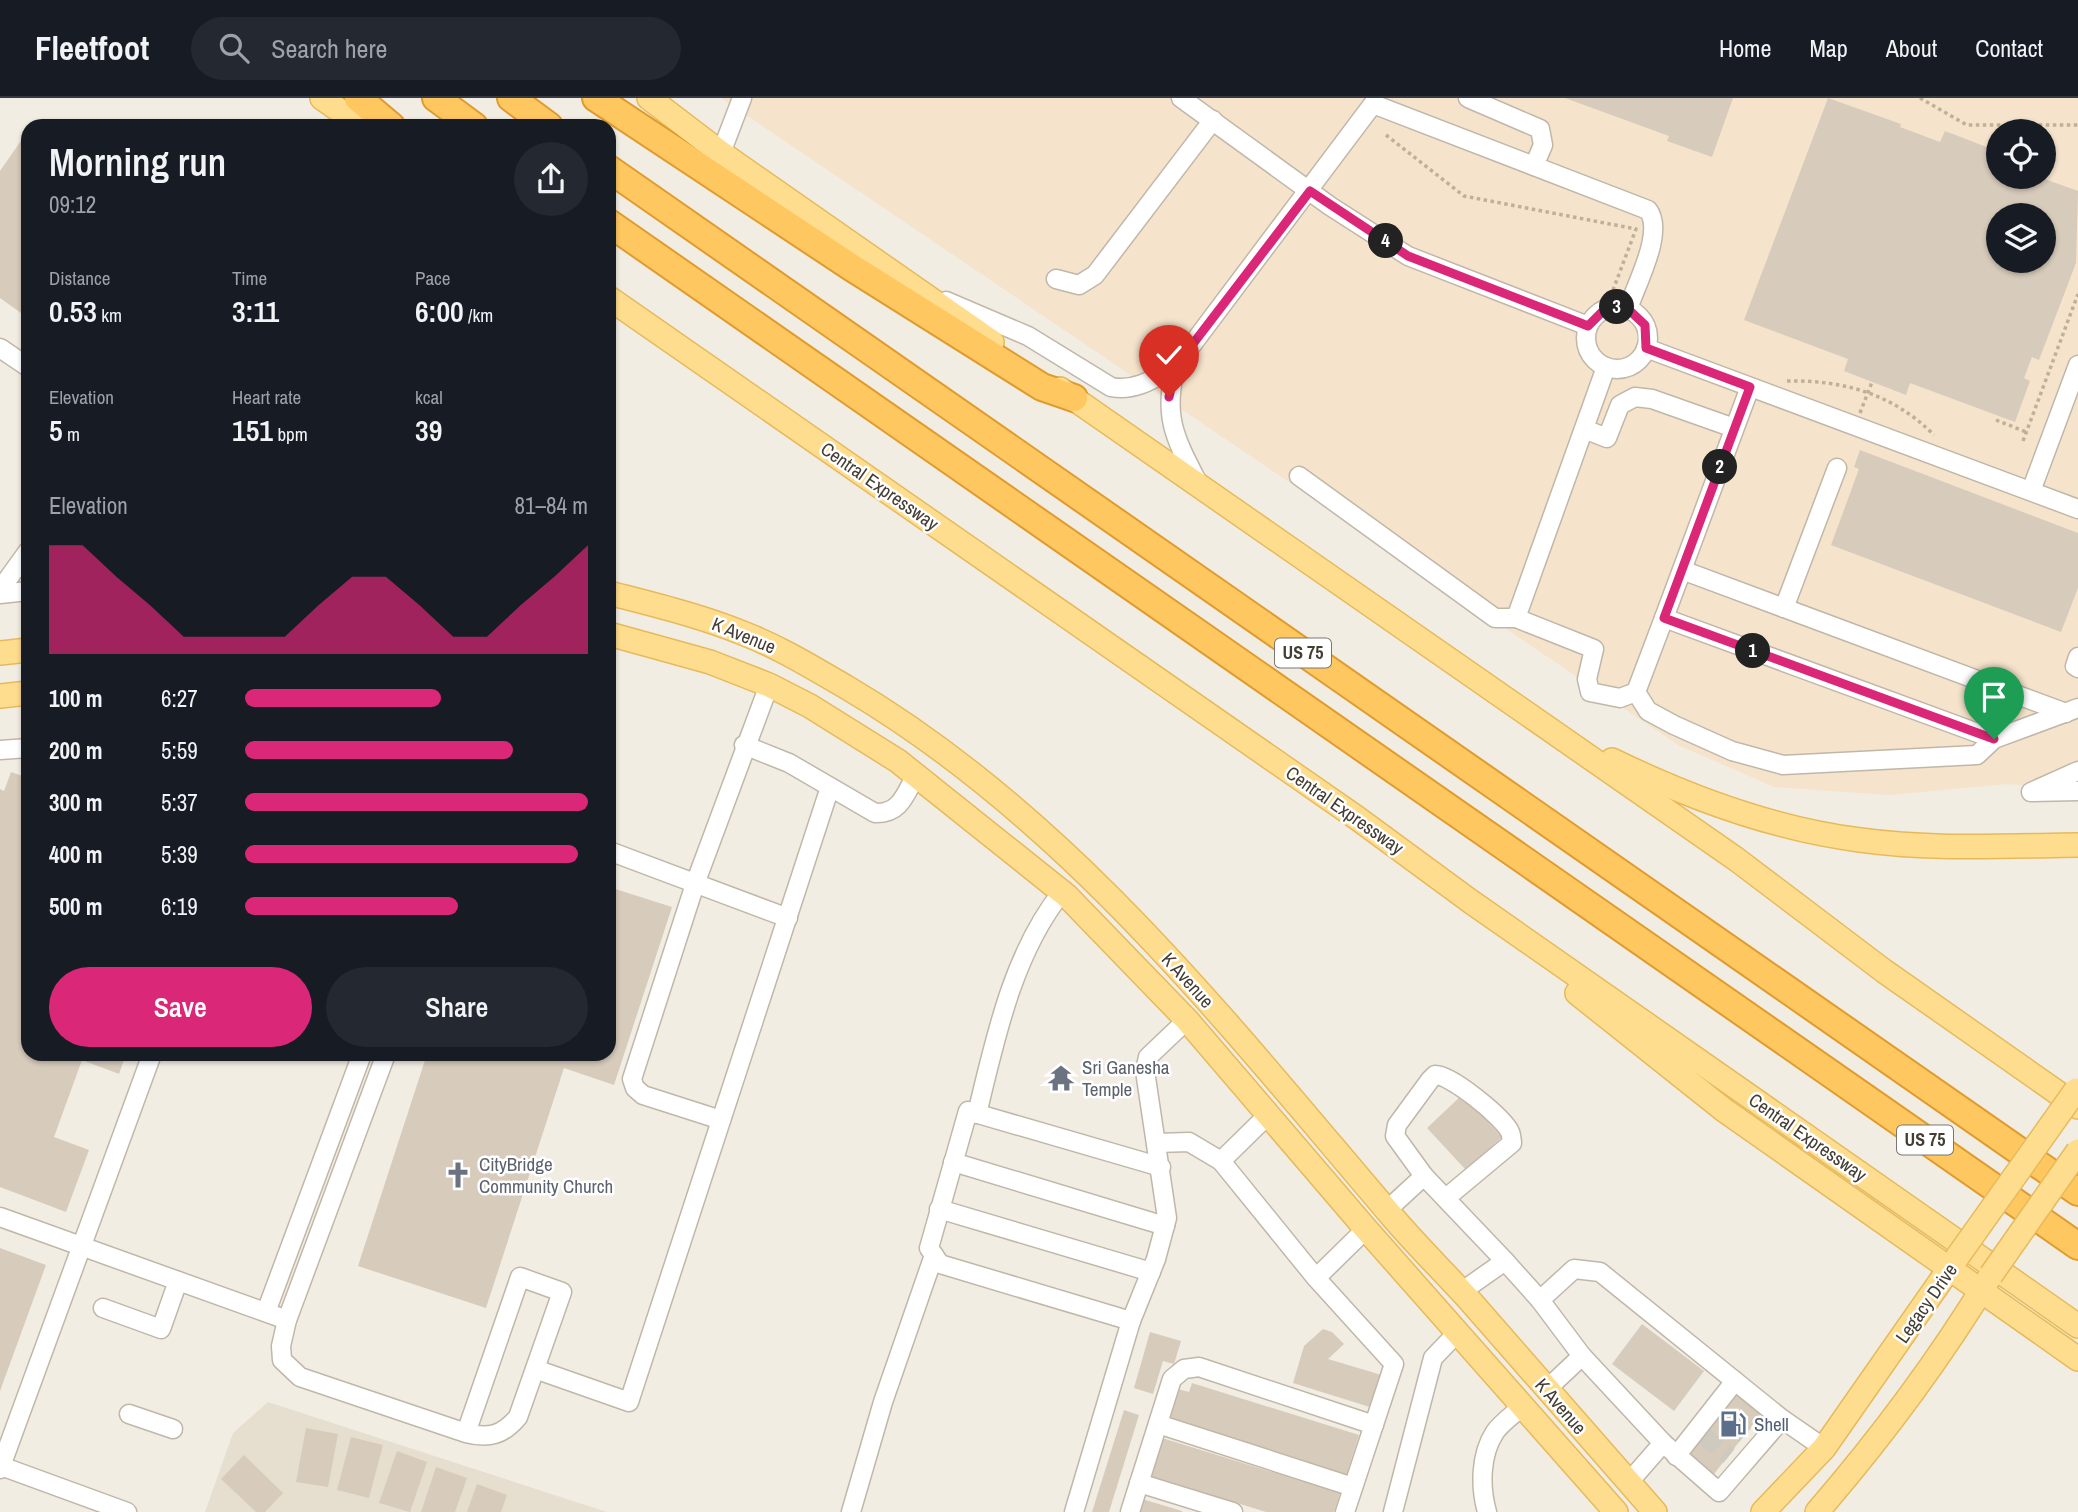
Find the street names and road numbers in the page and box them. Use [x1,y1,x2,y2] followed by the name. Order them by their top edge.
[816,436,944,536] street label: Central Expressway
[708,610,780,660] street label: K Avenue
[1275,638,1331,668] road number: US 75
[1281,760,1409,860] street label: Central Expressway
[1156,947,1220,1013] street label: K Avenue
[1744,1087,1872,1187] street label: Central Expressway
[1897,1126,1953,1154] road number: US 75
[1889,1258,1963,1348] street label: Legacy Drive
[1529,1372,1593,1440] street label: K Avenue

